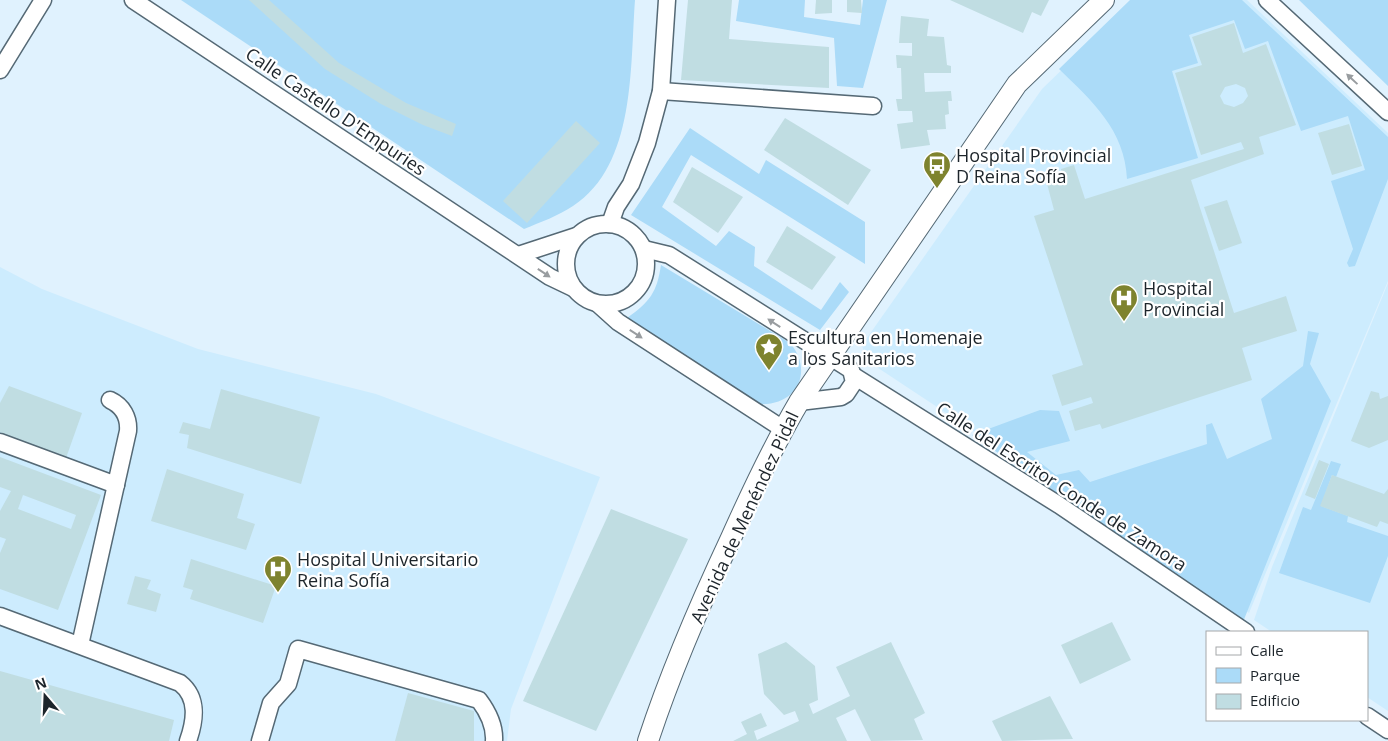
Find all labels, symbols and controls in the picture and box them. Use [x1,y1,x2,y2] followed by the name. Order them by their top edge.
[241,42,431,180] street label: Calle Castello D'Empuries
[1347,73,1359,85] one-way arrow
[956,143,1111,188] place label: Hospital Provincial D Reina Sofía
[922,150,952,189] bus stop icon: Hospital Provincial D Reina Sofía
[538,268,551,278] one-way arrow
[1143,276,1224,321] place label: Hospital Provincial
[1109,283,1139,322] hospital icon: Hospital Provincial
[767,318,781,327] one-way arrow
[788,325,983,370] place label: Escultura en Homenaje a los Sanitarios
[629,329,643,339] one-way arrow
[754,332,784,371] place icon: Escultura en Homenaje a los Sanitarios
[932,396,1192,576] street label: Calle del Escritor Conde de Zamora
[684,407,804,627] street label: Avenida de Menéndez Pidal
[297,547,478,592] place label: Hospital Universitario Reina Sofía
[263,554,293,593] hospital icon: Hospital Universitario Reina Sofía
[1206,631,1368,721] legend
[1250,640,1284,660] text: Calle
[1250,665,1300,685] text: Parque
[20,671,70,721] north arrow
[32,672,49,694] text: N
[1250,690,1300,710] text: Edificio

